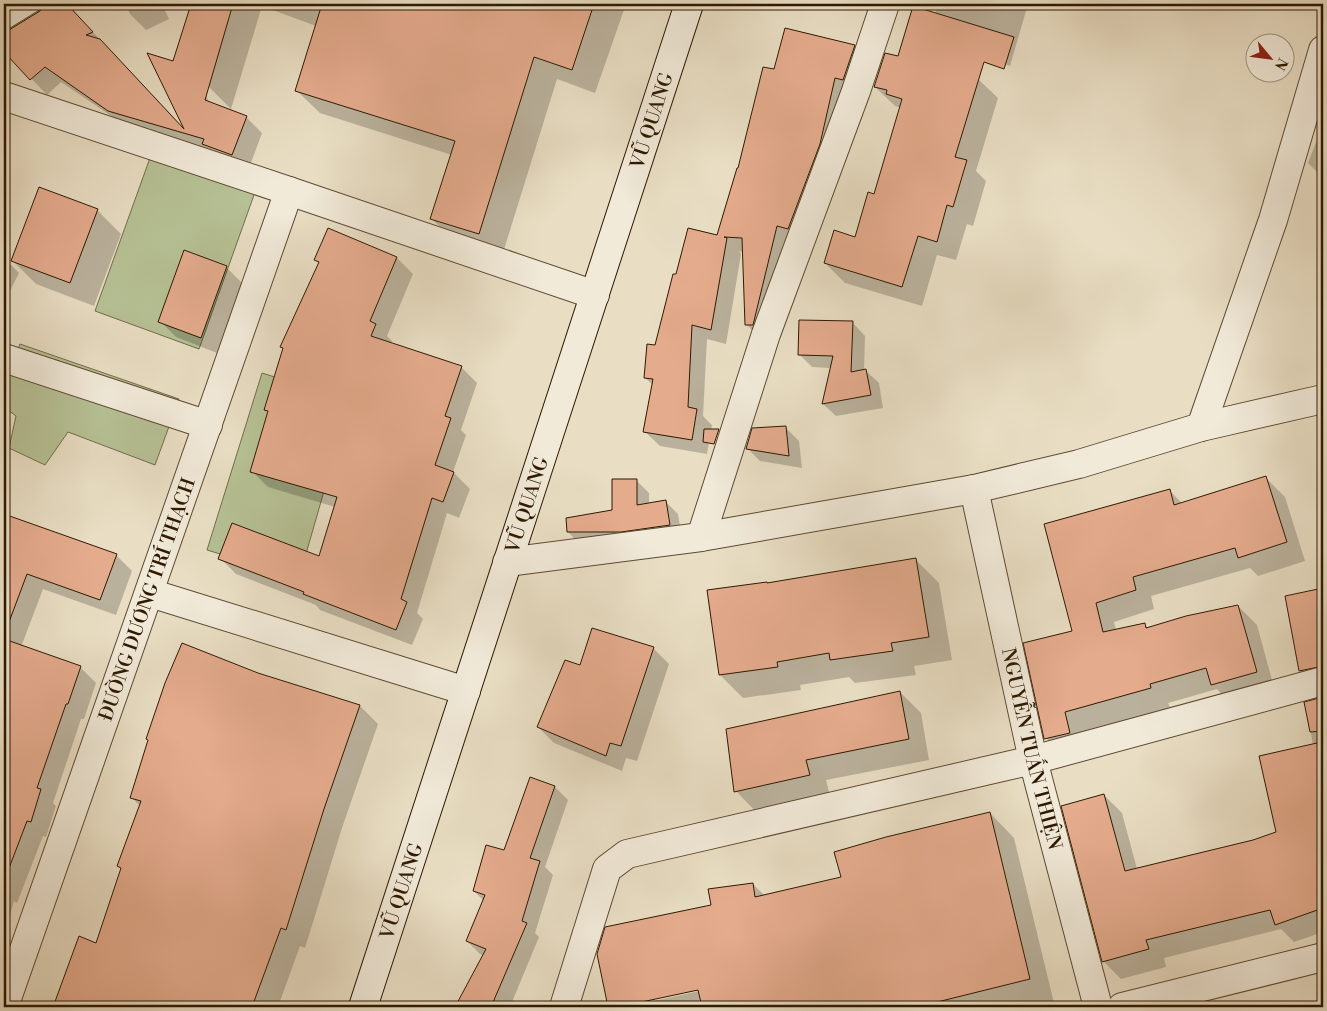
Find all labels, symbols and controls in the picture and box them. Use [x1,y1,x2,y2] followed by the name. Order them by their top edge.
[1244,32,1294,82] north arrow
[1270,55,1291,73] text: N
[625,70,679,173] street label: VŨ QUANG
[500,454,554,557] street label: VŨ QUANG
[94,475,201,724] street label: ĐƯỜNG DƯƠNG TRÍ THẠCH
[996,646,1067,852] street label: NGUYỄN TUẤN THIỆN
[374,840,429,943] street label: VŨ QUANG

